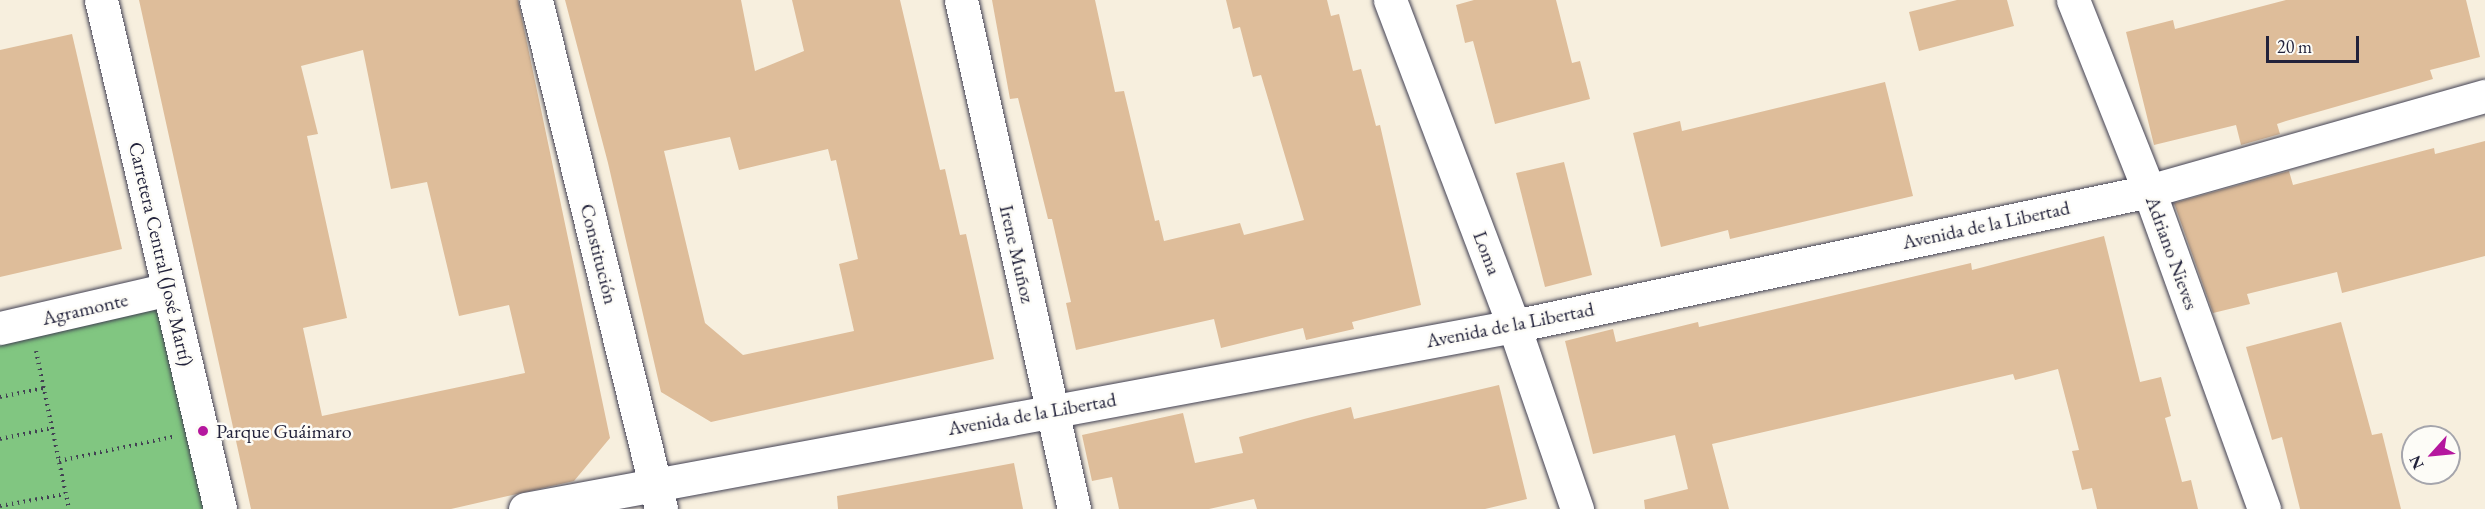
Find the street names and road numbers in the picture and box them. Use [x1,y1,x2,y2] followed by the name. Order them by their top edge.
[124,140,198,368] street label: Carretera Central (José Martí)
[2140,193,2204,313] street label: Adriano Nieves
[1900,196,2072,254] street label: Avenida de la Libertad
[575,201,623,307] street label: Constitución
[994,203,1040,305] street label: Irene Muñoz
[1468,228,1506,278] street label: Loma
[40,287,130,331] street label: Agramonte
[1424,297,1596,353] street label: Avenida de la Libertad
[946,387,1118,441] street label: Avenida de la Libertad

